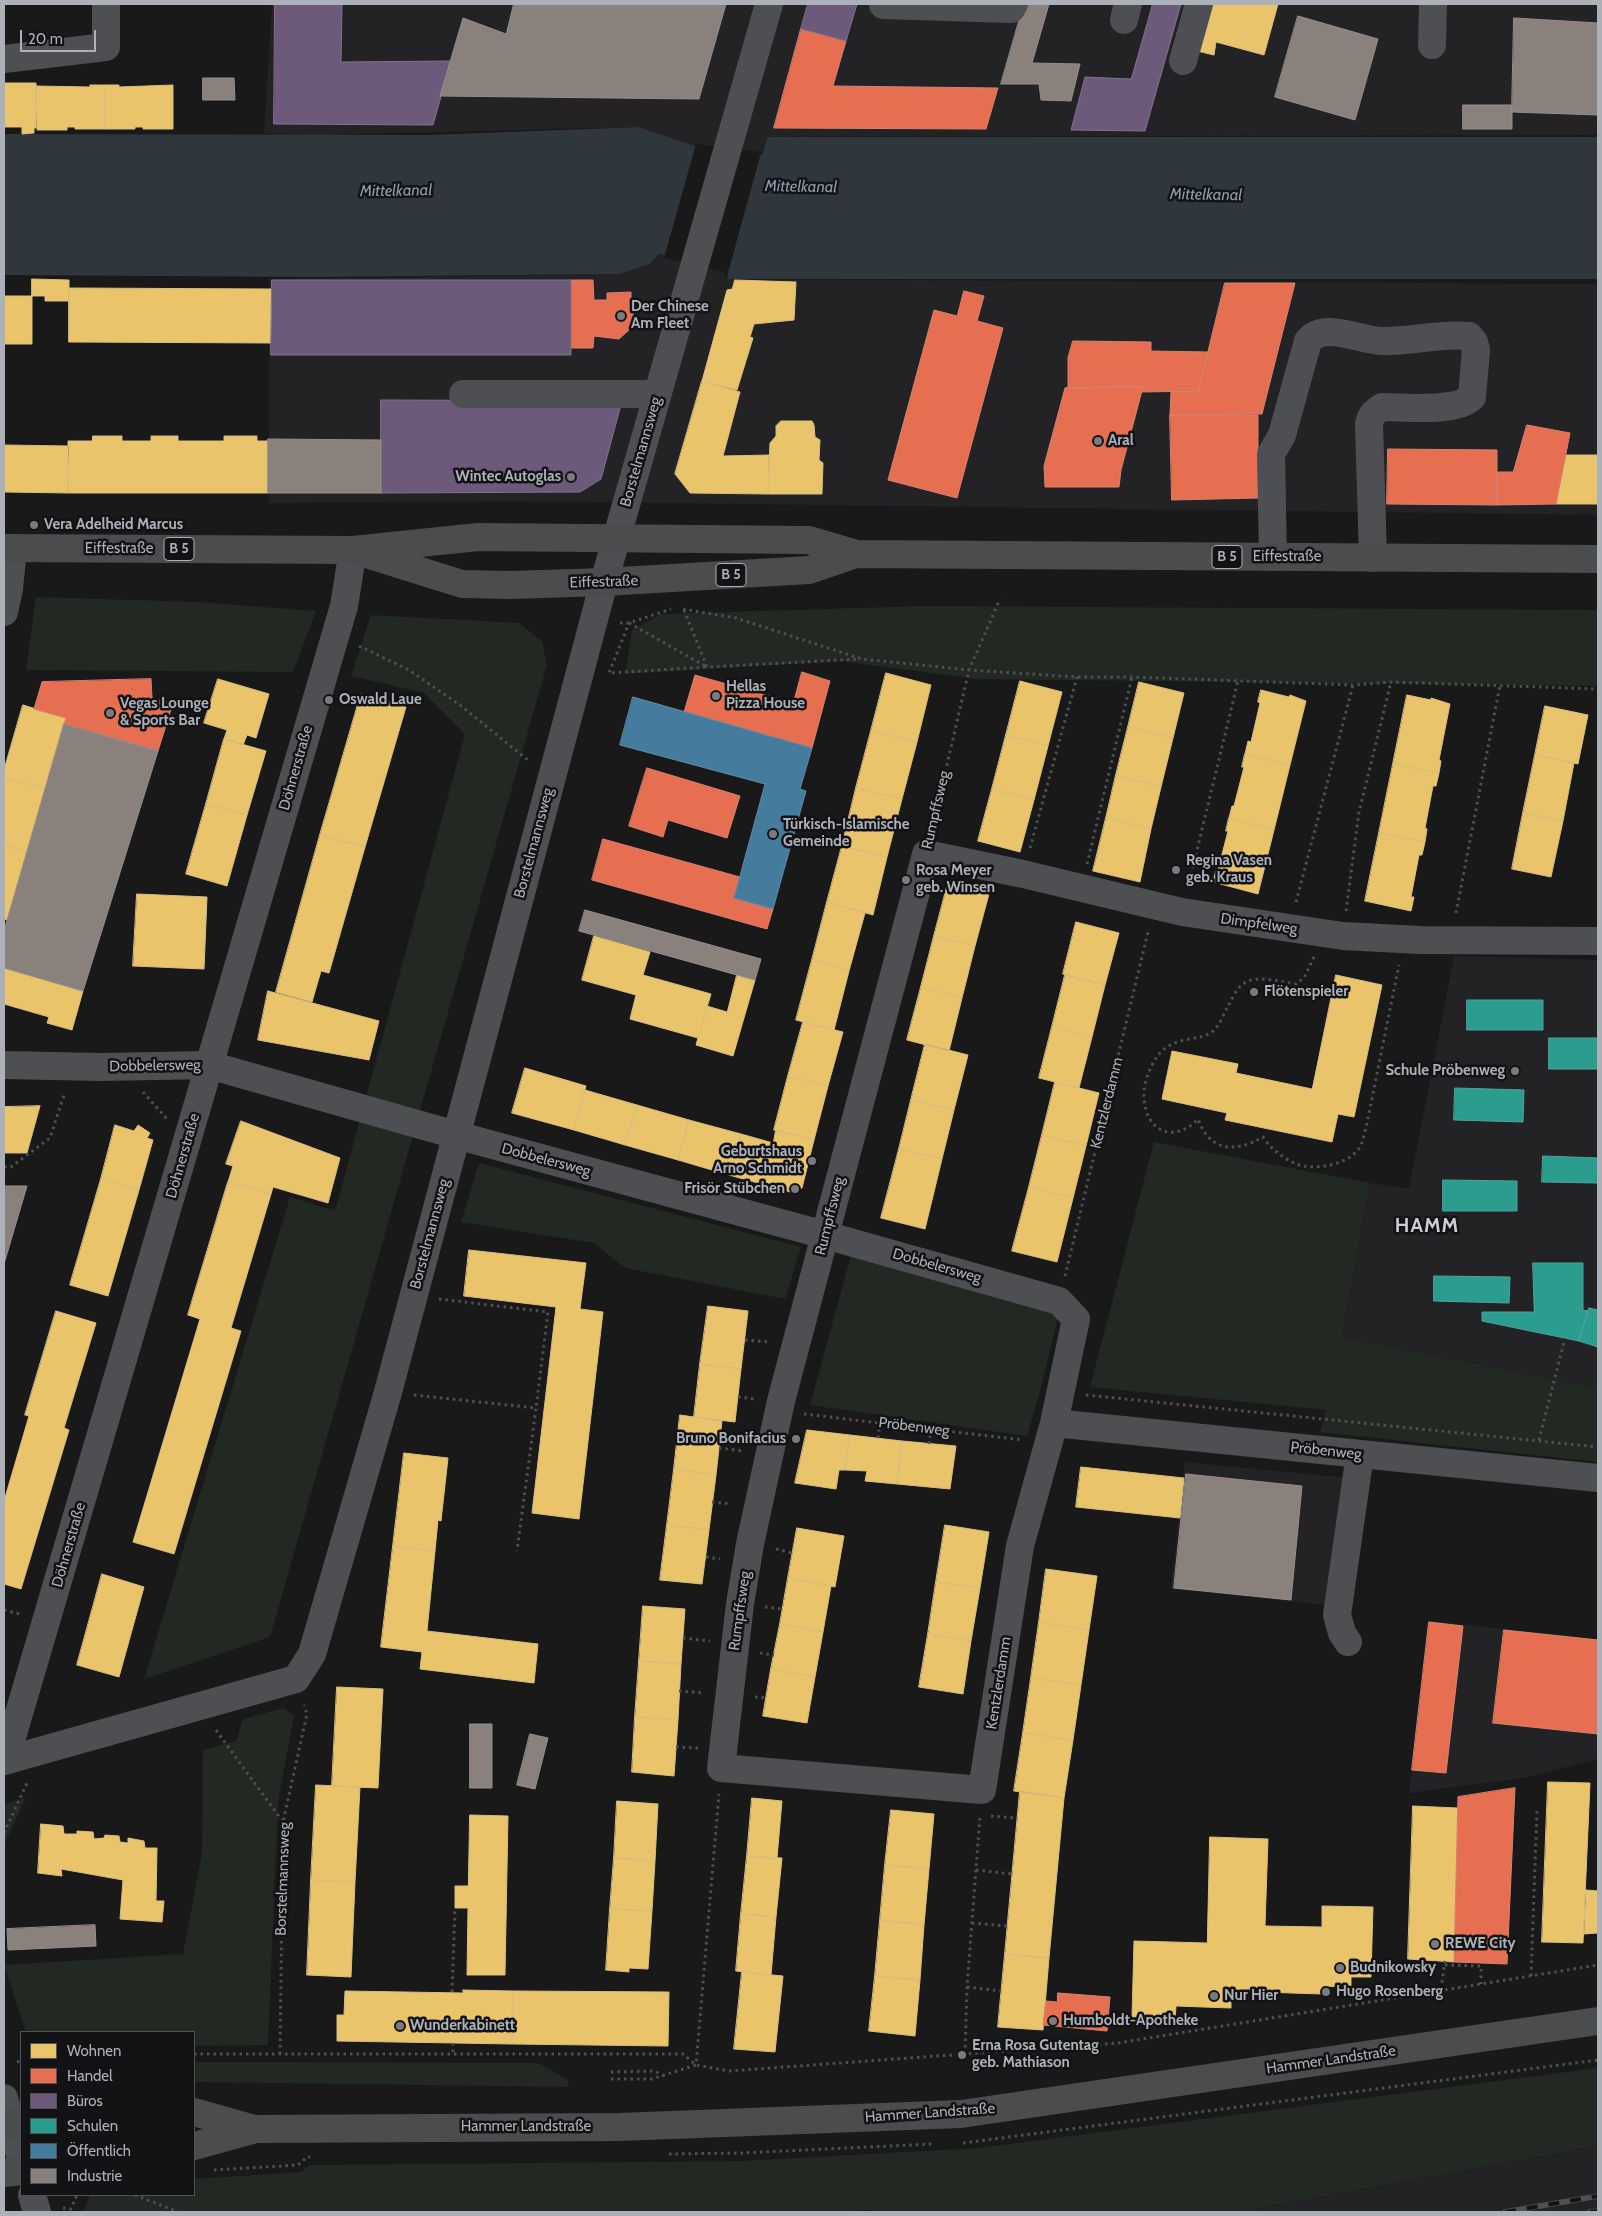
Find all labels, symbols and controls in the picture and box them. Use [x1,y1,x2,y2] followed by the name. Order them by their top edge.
[22,20,99,52] scale bar
[28,30,63,48] text: 20 m
[765,177,837,197] water label: Mittelkanal
[360,181,432,201] water label: Mittelkanal
[1170,185,1242,205] water label: Mittelkanal
[631,298,709,333] place label: Der Chinese Am Fleet
[615,310,627,322] marker: Der Chinese Am Fleet
[617,395,665,509] street label: Borstelmannsweg
[1108,432,1134,450] place label: Aral
[1092,435,1104,447] marker: Aral
[455,468,561,486] place label: Wintec Autoglas
[565,471,577,483] marker: Wintec Autoglas
[44,516,183,534] place label: Vera Adelheid Marcus
[28,519,40,531] marker: Vera Adelheid Marcus
[164,538,194,560] road number: B 5
[85,540,153,558] street label: Eiffestraße
[1212,546,1242,568] road number: B 5
[1253,548,1321,566] street label: Eiffestraße
[716,564,746,586] road number: B 5
[569,572,639,592] street label: Eiffestraße
[726,678,805,713] place label: Hellas Pizza House
[710,690,722,702] marker: Hellas Pizza House
[339,691,422,709] place label: Oswald Laue
[323,694,335,706] marker: Oswald Laue
[120,695,209,730] place label: Vegas Lounge & Sports Bar
[104,707,116,719] marker: Vegas Lounge & Sports Bar
[275,724,317,812] street label: Döhnerstraße
[918,769,954,851] street label: Rumpffsweg
[511,786,557,900] street label: Borstelmannsweg
[783,816,910,851] place label: Türkisch-Islamische Gemeinde
[767,828,779,840] marker: Türkisch-Islamische Gemeinde
[1186,852,1272,887] place label: Regina Vasen geb. Kraus
[916,862,995,897] place label: Rosa Meyer geb. Winsen
[1170,864,1182,876] marker: Regina Vasen geb. Kraus
[900,874,912,886] marker: Rosa Meyer geb. Winsen
[1219,910,1299,938] street label: Dimpfelweg
[1264,983,1348,1001] place label: Flötenspieler
[1248,986,1260,998] marker: Flötenspieler
[1087,1055,1127,1151] street label: Kentzlerdamm
[109,1056,201,1076] street label: Dobbelersweg
[1385,1062,1505,1080] place label: Schule Pröbenweg
[1509,1065,1521,1077] marker: Schule Pröbenweg
[162,1112,204,1200] street label: Döhnerstraße
[500,1139,592,1181] street label: Dobbelersweg
[713,1143,802,1178] place label: Geburtshaus Arno Schmidt
[806,1155,818,1167] marker: Geburtshaus Arno Schmidt
[812,1175,848,1257] street label: Rumpffsweg
[407,1177,453,1291] street label: Borstelmannsweg
[684,1180,785,1198] place label: Frisör Stübchen
[789,1183,801,1195] marker: Frisör Stübchen
[1394,1214,1460,1238] district label: HAMM
[891,1245,983,1287] street label: Dobbelersweg
[877,1414,951,1440] street label: Pröbenweg
[676,1430,786,1448] place label: Bruno Bonifacius
[790,1433,802,1445] marker: Bruno Bonifacius
[1290,1438,1362,1464] street label: Pröbenweg
[48,1501,90,1589] street label: Döhnerstraße
[726,1570,754,1652] street label: Rumpffsweg
[983,1635,1015,1731] street label: Kentzlerdamm
[272,1822,294,1936] street label: Borstelmannsweg
[1445,1935,1516,1953] place label: REWE City
[1429,1938,1441,1950] marker: REWE City
[1350,1959,1436,1977] place label: Budnikowsky
[1334,1962,1346,1974] marker: Budnikowsky
[1336,1983,1443,2001] place label: Hugo Rosenberg
[1320,1986,1332,1998] marker: Hugo Rosenberg
[1224,1987,1278,2005] place label: Nur Hier
[1208,1990,1220,2002] marker: Nur Hier
[1063,2012,1198,2030] place label: Humboldt-Apotheke
[1047,2015,1059,2027] marker: Humboldt-Apotheke
[410,2017,515,2035] place label: Wunderkabinett
[394,2020,406,2032] marker: Wunderkabinett
[20,2031,195,2196] legend
[972,2037,1099,2072] place label: Erna Rosa Gutentag geb. Mathiason
[67,2042,121,2060] text: Wohnen
[1265,2042,1397,2078] street label: Hammer Landstraße
[956,2049,968,2061] marker: Erna Rosa Gutentag geb. Mathiason
[67,2067,113,2085] text: Handel
[67,2092,103,2110] text: Büros
[864,2099,996,2127] street label: Hammer Landstraße
[67,2117,118,2135] text: Schulen
[461,2118,591,2136] street label: Hammer Landstraße
[67,2142,131,2160] text: Öffentlich
[67,2167,122,2185] text: Industrie

